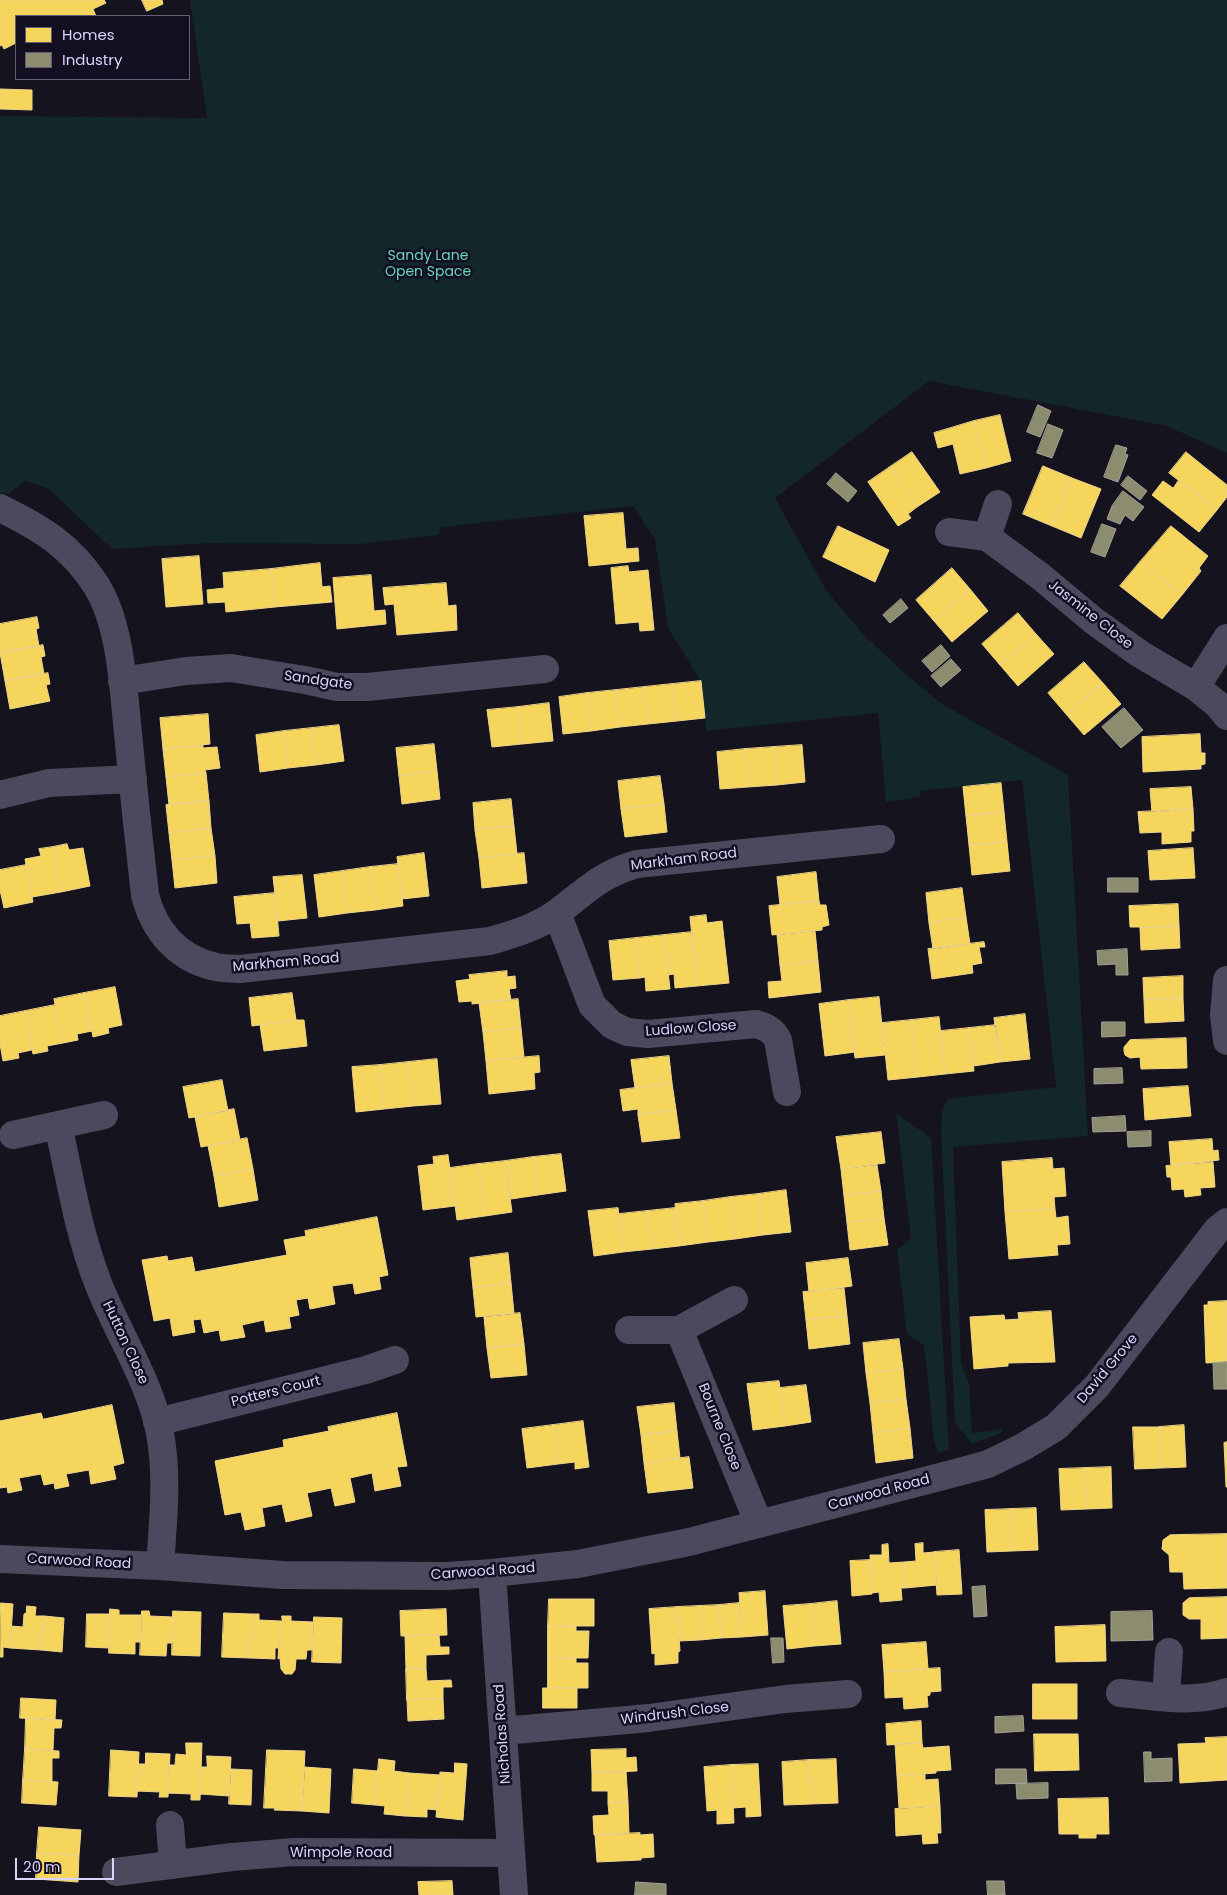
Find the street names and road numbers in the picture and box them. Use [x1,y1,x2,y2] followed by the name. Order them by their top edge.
[1044,577,1136,653] street label: Jasmine Close
[283,668,353,694] street label: Sandgate
[630,845,738,875] street label: Markham Road
[232,950,340,976] street label: Markham Road
[645,1017,737,1041] street label: Ludlow Close
[98,1299,152,1387] street label: Hutton Close
[1074,1331,1142,1407] street label: David Grove
[230,1373,322,1411] street label: Potters Court
[694,1381,744,1473] street label: Bourne Close
[826,1471,932,1515] street label: Carwood Road
[26,1551,132,1573] street label: Carwood Road
[430,1560,536,1584] street label: Carwood Road
[491,1684,515,1784] street label: Nicholas Road
[620,1699,730,1729] street label: Windrush Close
[290,1845,392,1861] street label: Wimpole Road

